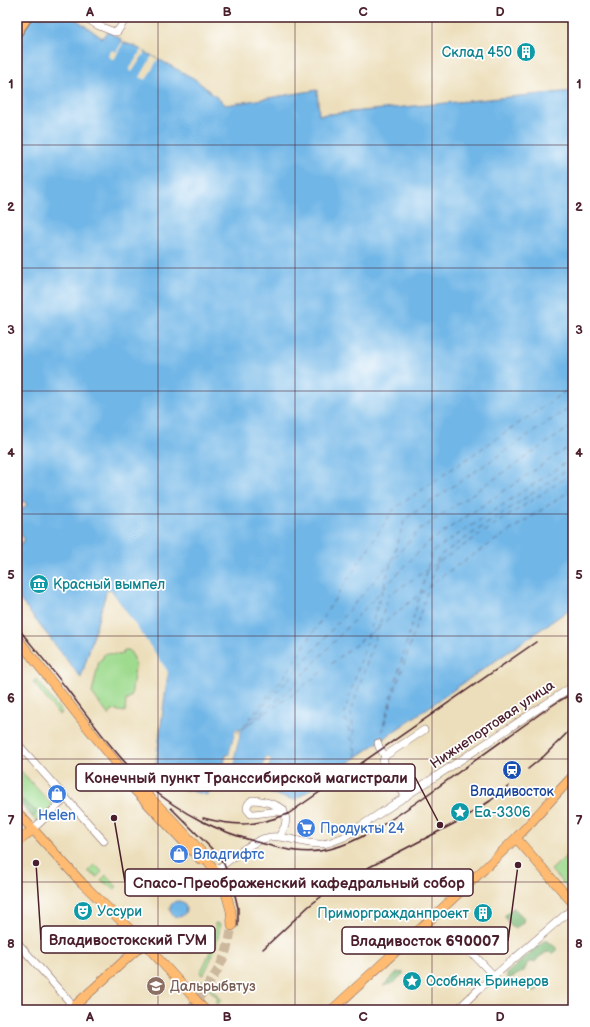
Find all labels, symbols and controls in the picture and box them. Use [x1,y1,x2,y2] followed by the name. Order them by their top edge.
[85,4,94,20] text: A
[222,4,232,20] text: B
[358,4,368,20] text: C
[495,4,505,20] text: D
[515,41,537,63] building icon: Склад 450
[442,44,512,61] place label: Склад 450
[8,76,14,92] text: 1
[576,76,582,92] text: 1
[7,199,15,215] text: 2
[575,199,583,215] text: 2
[7,322,15,338] text: 3
[575,322,583,338] text: 3
[7,445,15,461] text: 4
[575,445,583,461] text: 4
[7,567,15,583] text: 5
[575,567,583,583] text: 5
[28,573,50,595] museum icon: Красный вымпел
[53,576,165,593] place label: Красный вымпел
[427,676,558,772] street label: Нижнепортовая улица
[7,690,15,706] text: 6
[575,690,583,706] text: 6
[501,759,523,781] station icon: Владивосток
[76,764,415,791] callout: Конечный пункт Транссибирской магистрали
[84,769,408,788] text: Конечный пункт Транссибирской магистрали
[46,783,68,805] shop icon: Helen
[470,783,555,800] place label: Владивосток
[449,801,471,823] place icon: Еа-3306
[474,804,531,821] place label: Еа-3306
[38,807,76,824] place label: Helen
[7,813,15,829] text: 7
[575,813,583,829] text: 7
[295,817,317,839] supermarket icon: Продукты 24
[320,820,405,837] place label: Продукты 24
[168,843,190,865] shop icon: Владгифтс
[193,846,265,863] place label: Владгифтс
[125,869,473,896] callout: Спасо-Преображенский кафедральный собор
[133,874,465,893] text: Спасо-Преображенский кафедральный собор
[72,900,94,922] theatre icon: Уссури
[472,902,494,924] building icon: Приморгражданпроект
[97,903,142,920] place label: Уссури
[317,905,469,922] place label: Приморгражданпроект
[41,926,215,953] callout: Владивостокский ГУМ
[342,927,508,954] callout: Владивосток 690007
[49,931,207,950] text: Владивостокский ГУМ
[350,932,500,951] text: Владивосток 690007
[7,936,15,952] text: 8
[575,936,583,952] text: 8
[401,970,423,992] place icon: Особняк Бринеров
[426,973,549,990] place label: Особняк Бринеров
[145,975,167,997] school or university icon: Дальрыбвтуз
[170,978,256,995] place label: Дальрыбвтуз
[85,1009,94,1025] text: A
[222,1009,232,1025] text: B
[358,1009,368,1025] text: C
[495,1009,505,1025] text: D

